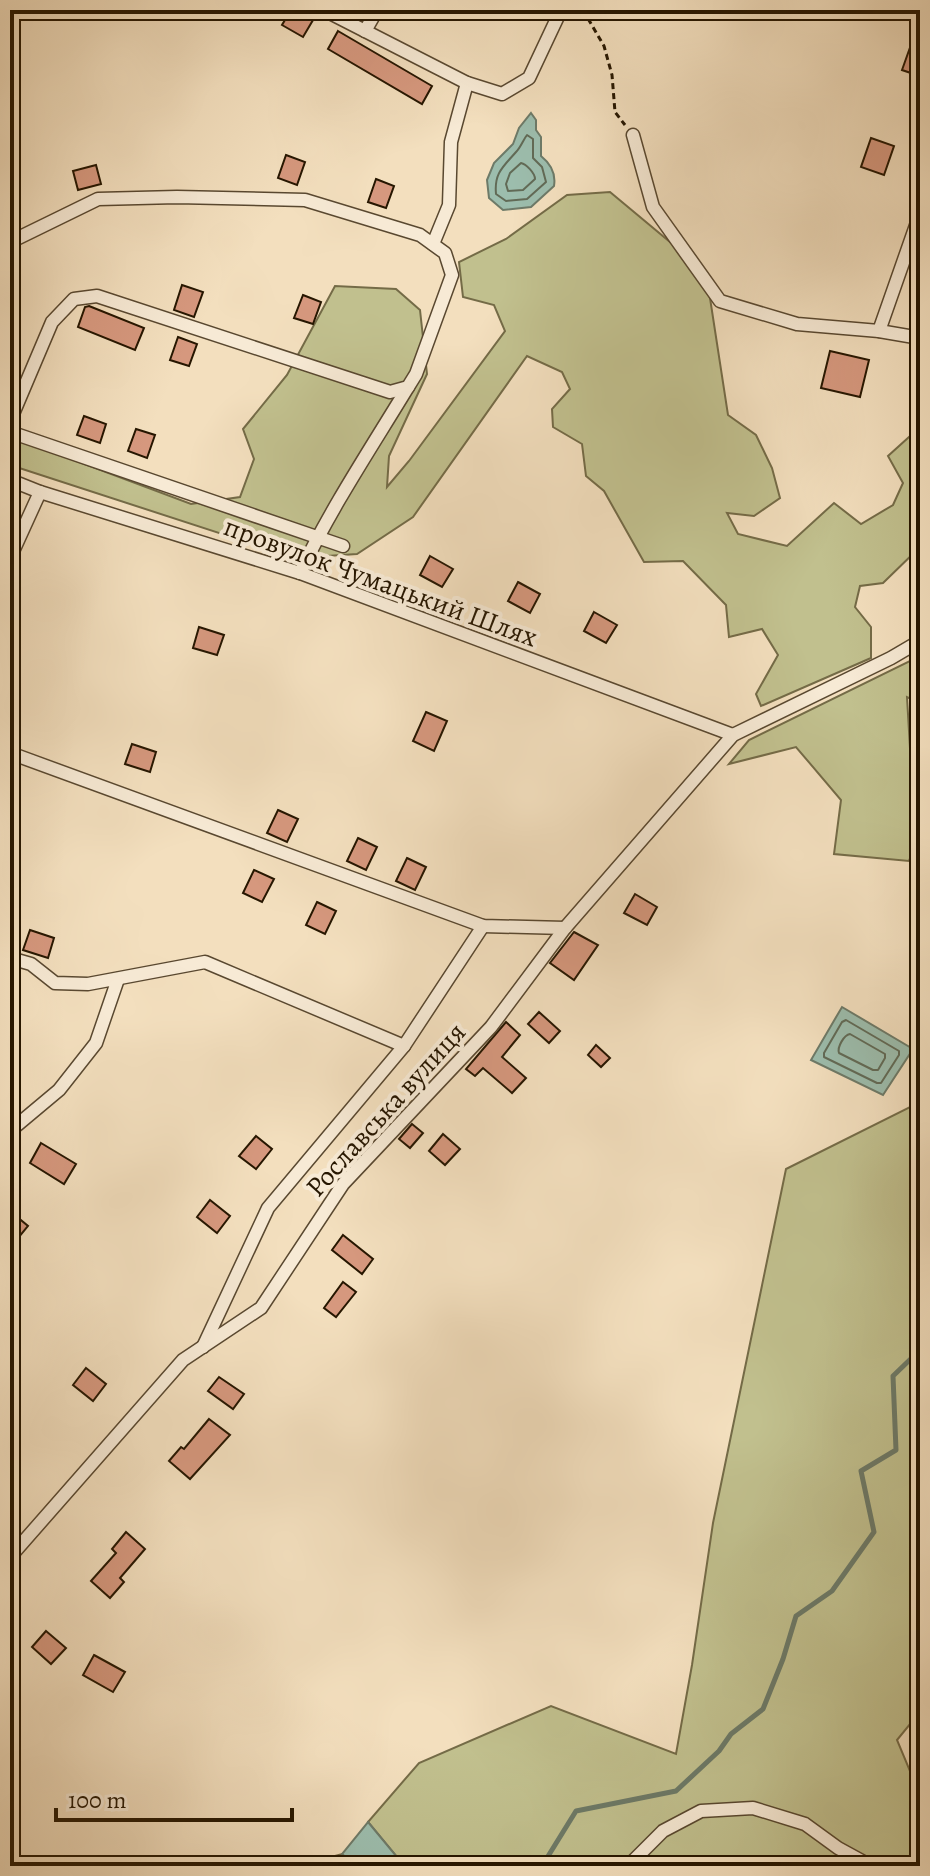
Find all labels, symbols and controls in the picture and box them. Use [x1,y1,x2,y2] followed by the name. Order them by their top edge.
[219,507,543,656] street label: провулок Чумацький Шлях
[297,1014,474,1205] street label: Рославська вулиця
[56,1772,292,1822] scale bar
[68,1784,127,1816] text: 100 m

